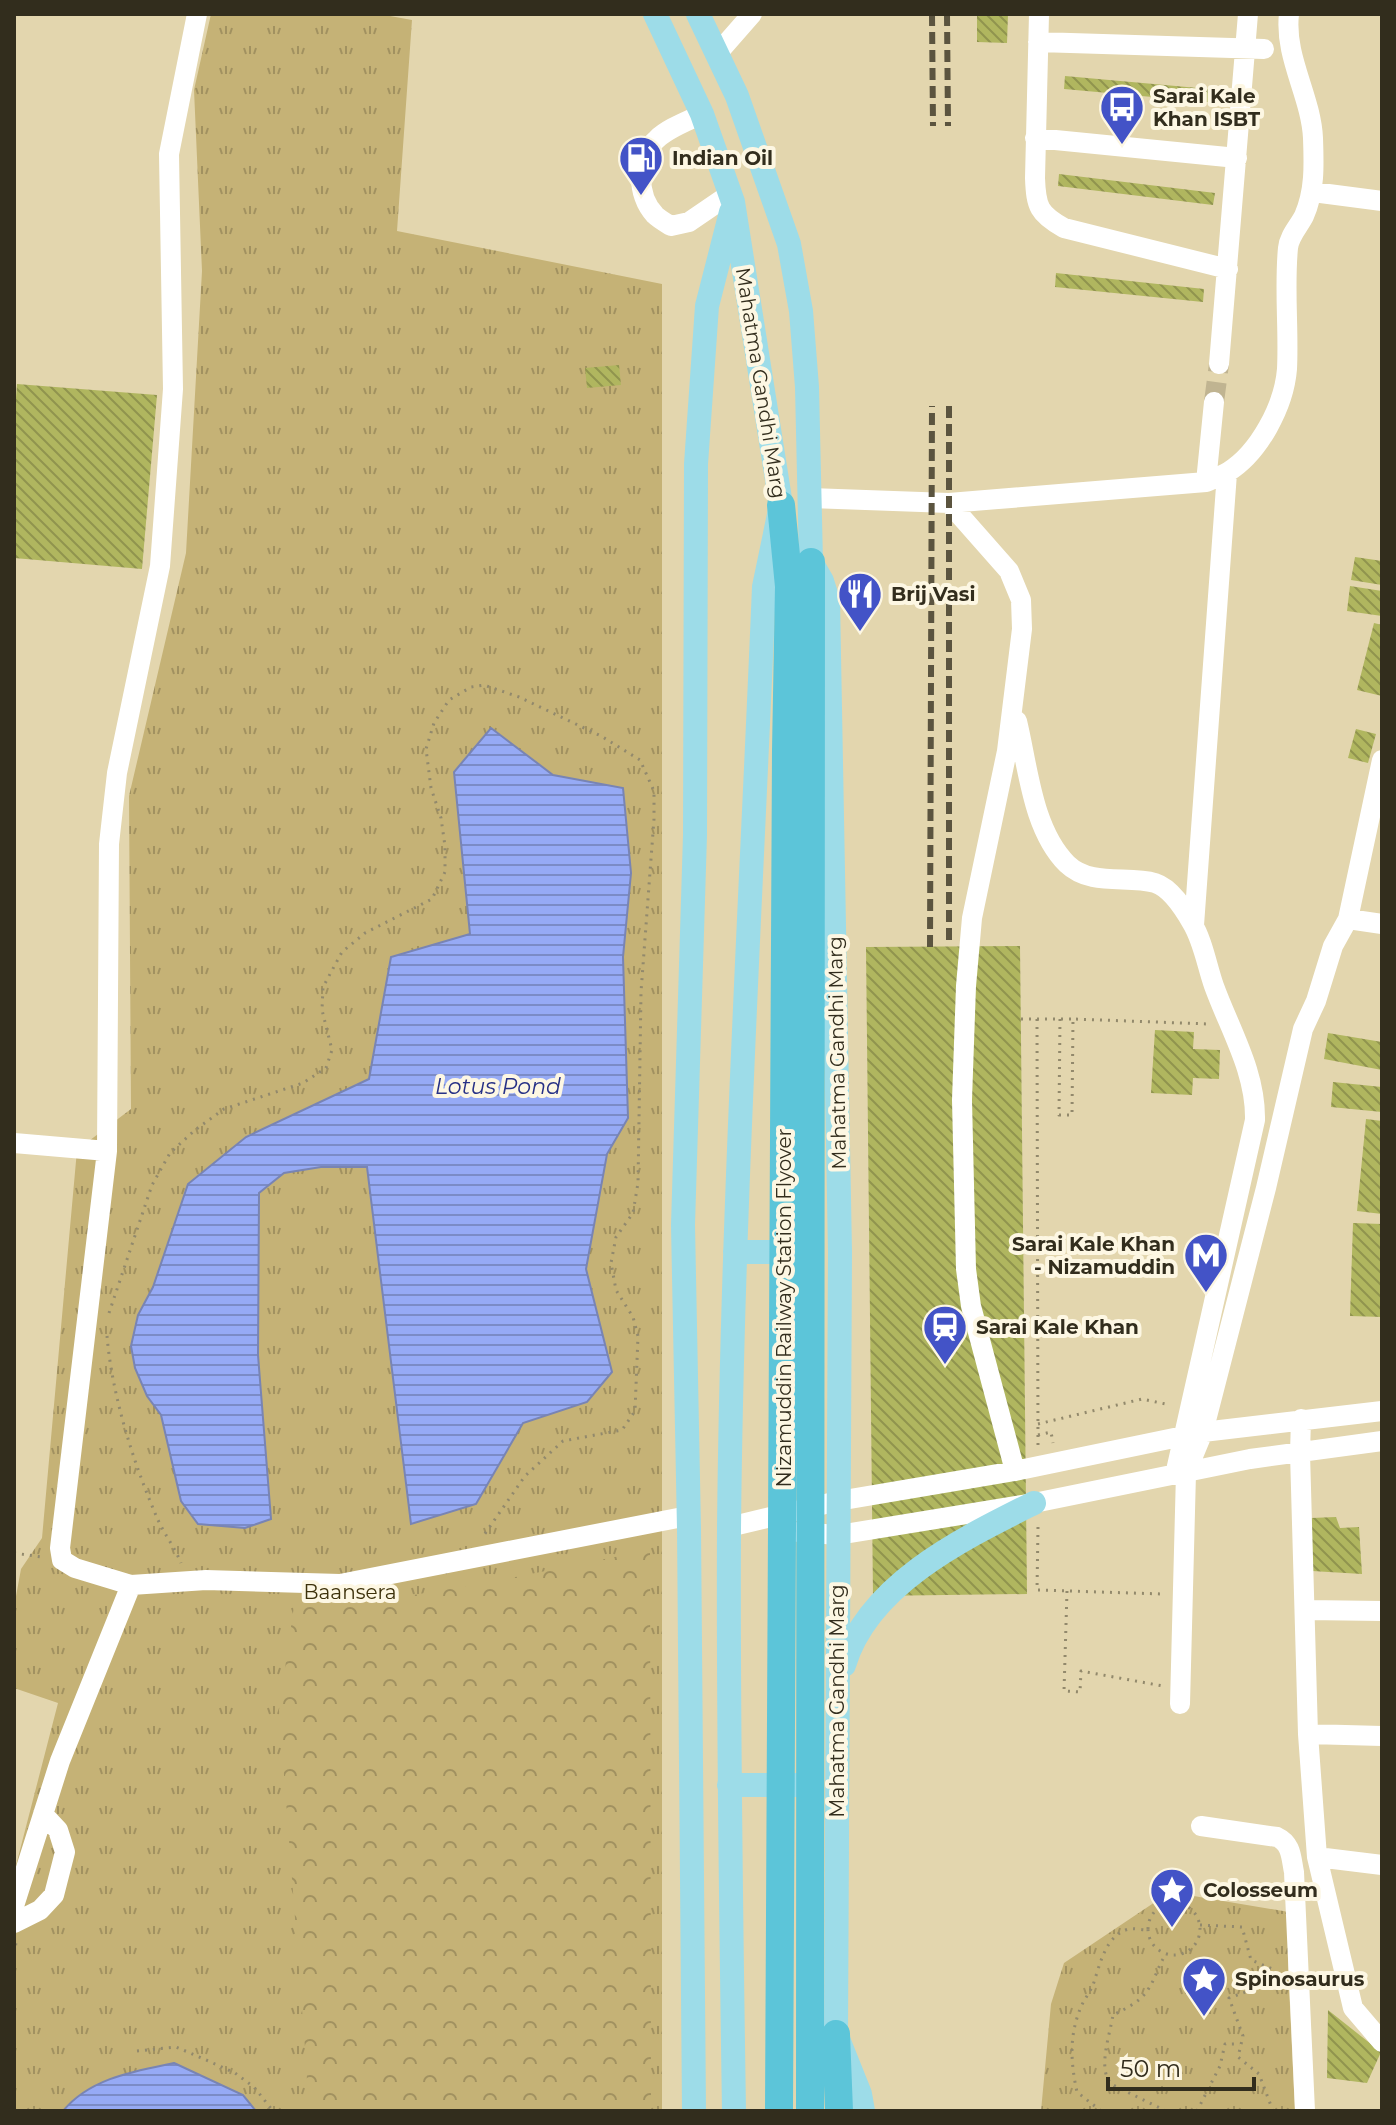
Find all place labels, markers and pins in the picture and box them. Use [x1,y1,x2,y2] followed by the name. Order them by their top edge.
[1098,83,1146,146] bus stop icon: Sarai Kale Khan ISBT
[1153,84,1261,131] place label: Sarai Kale Khan ISBT
[617,134,665,197] fuel station icon: Indian Oil
[672,146,773,170] place label: Indian Oil
[836,570,884,633] restaurant icon: Brij Vasi
[891,582,975,606] place label: Brij Vasi
[1182,1231,1230,1294] metro station icon: Sarai Kale Khan - Nizamuddin
[1012,1232,1175,1279] place label: Sarai Kale Khan - Nizamuddin
[921,1303,969,1366] station icon: Sarai Kale Khan
[976,1315,1139,1339] place label: Sarai Kale Khan
[1148,1866,1196,1929] place icon: Colosseum
[1203,1878,1318,1902] place label: Colosseum
[1180,1955,1228,2018] place icon: Spinosaurus
[1235,1967,1365,1991] place label: Spinosaurus

